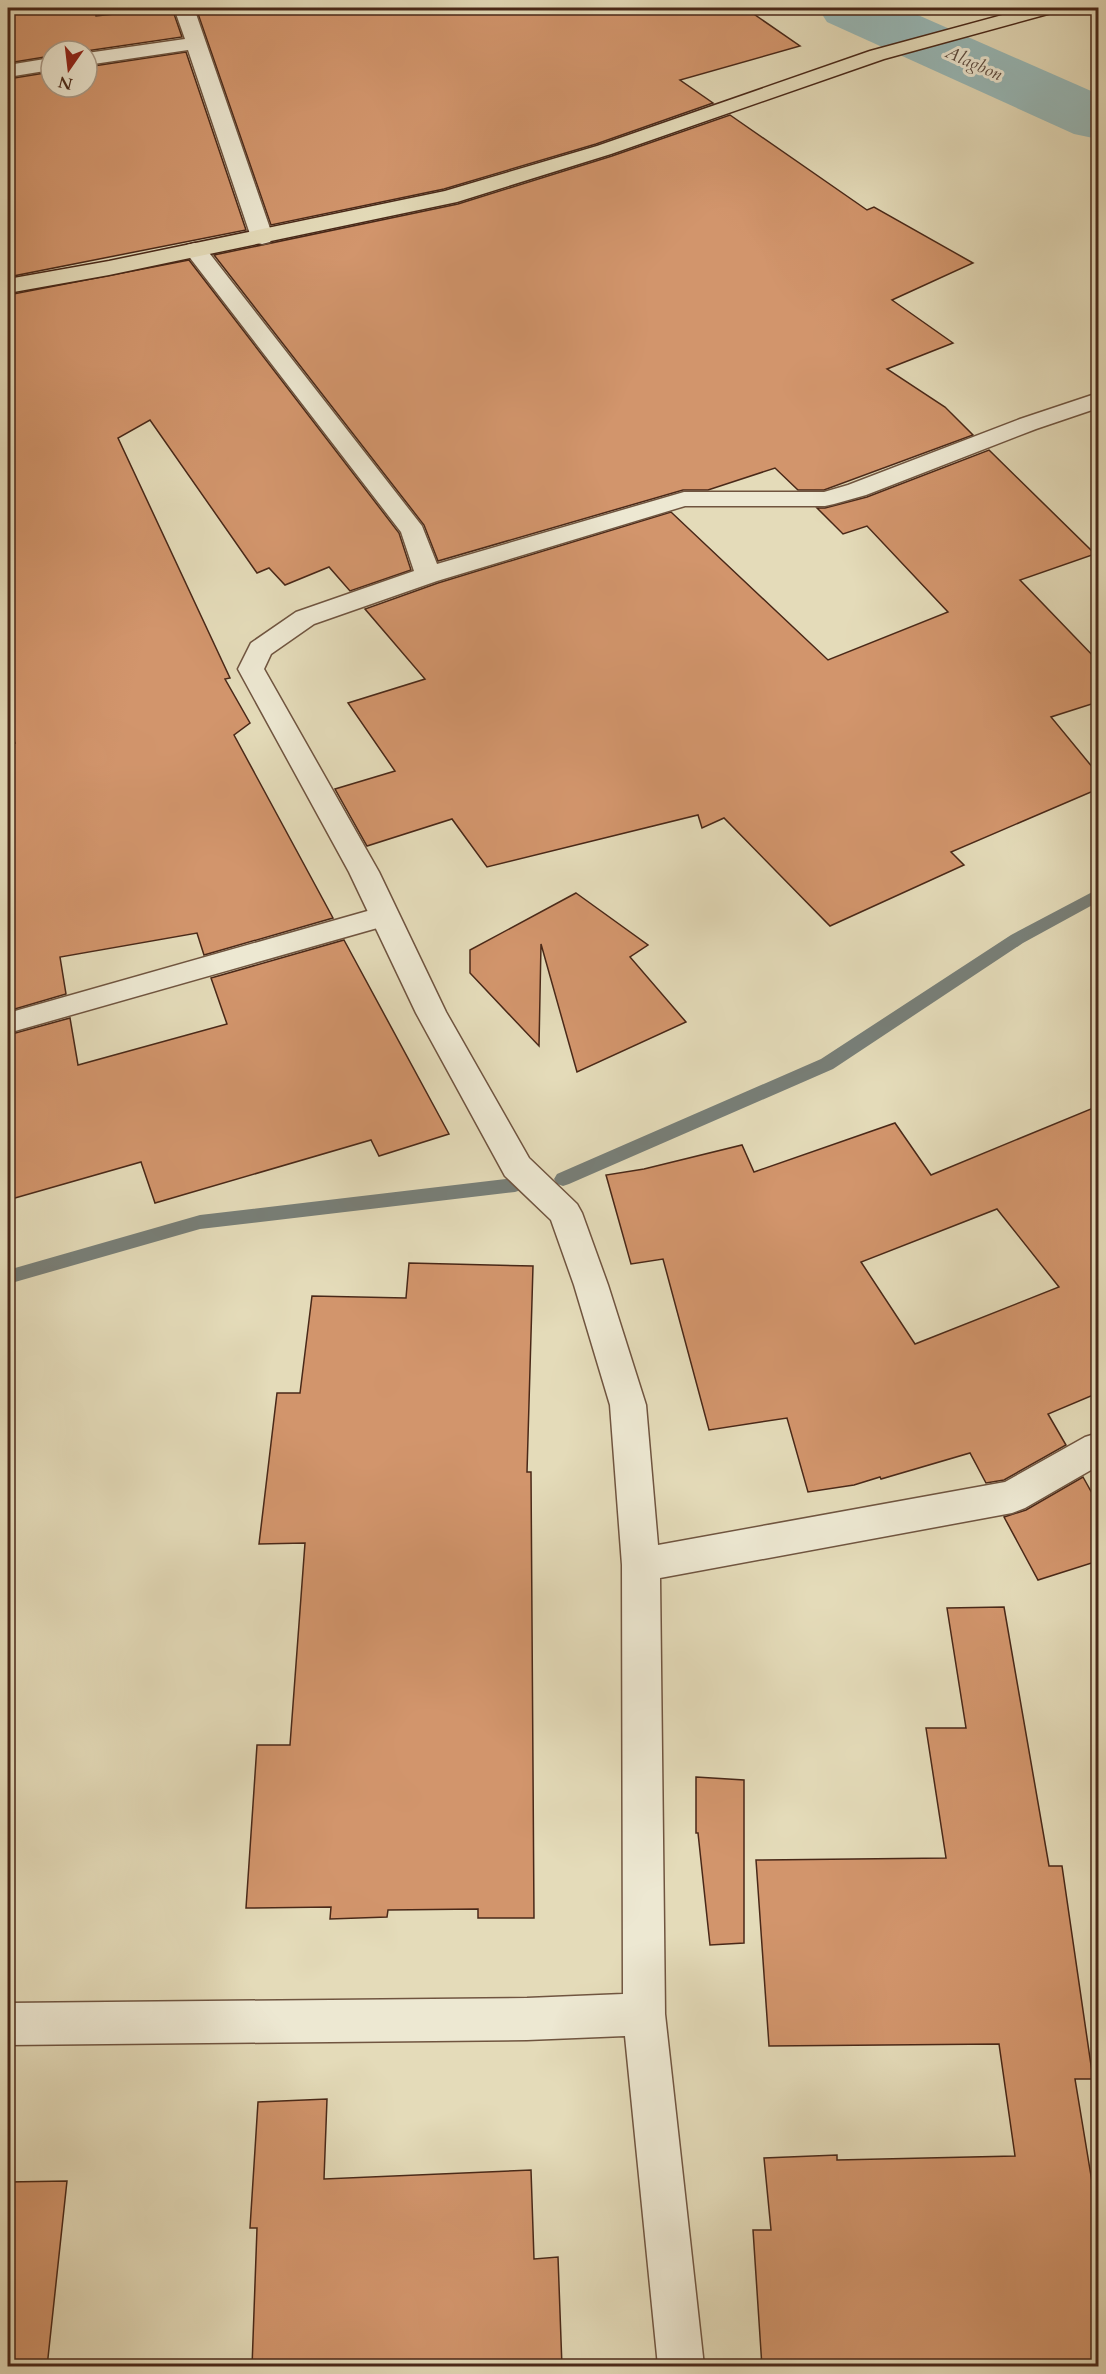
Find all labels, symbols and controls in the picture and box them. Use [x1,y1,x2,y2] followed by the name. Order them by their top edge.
[39,39,99,99] north arrow
[941,39,1006,87] water label: Alagbon
[56,70,75,95] text: N

